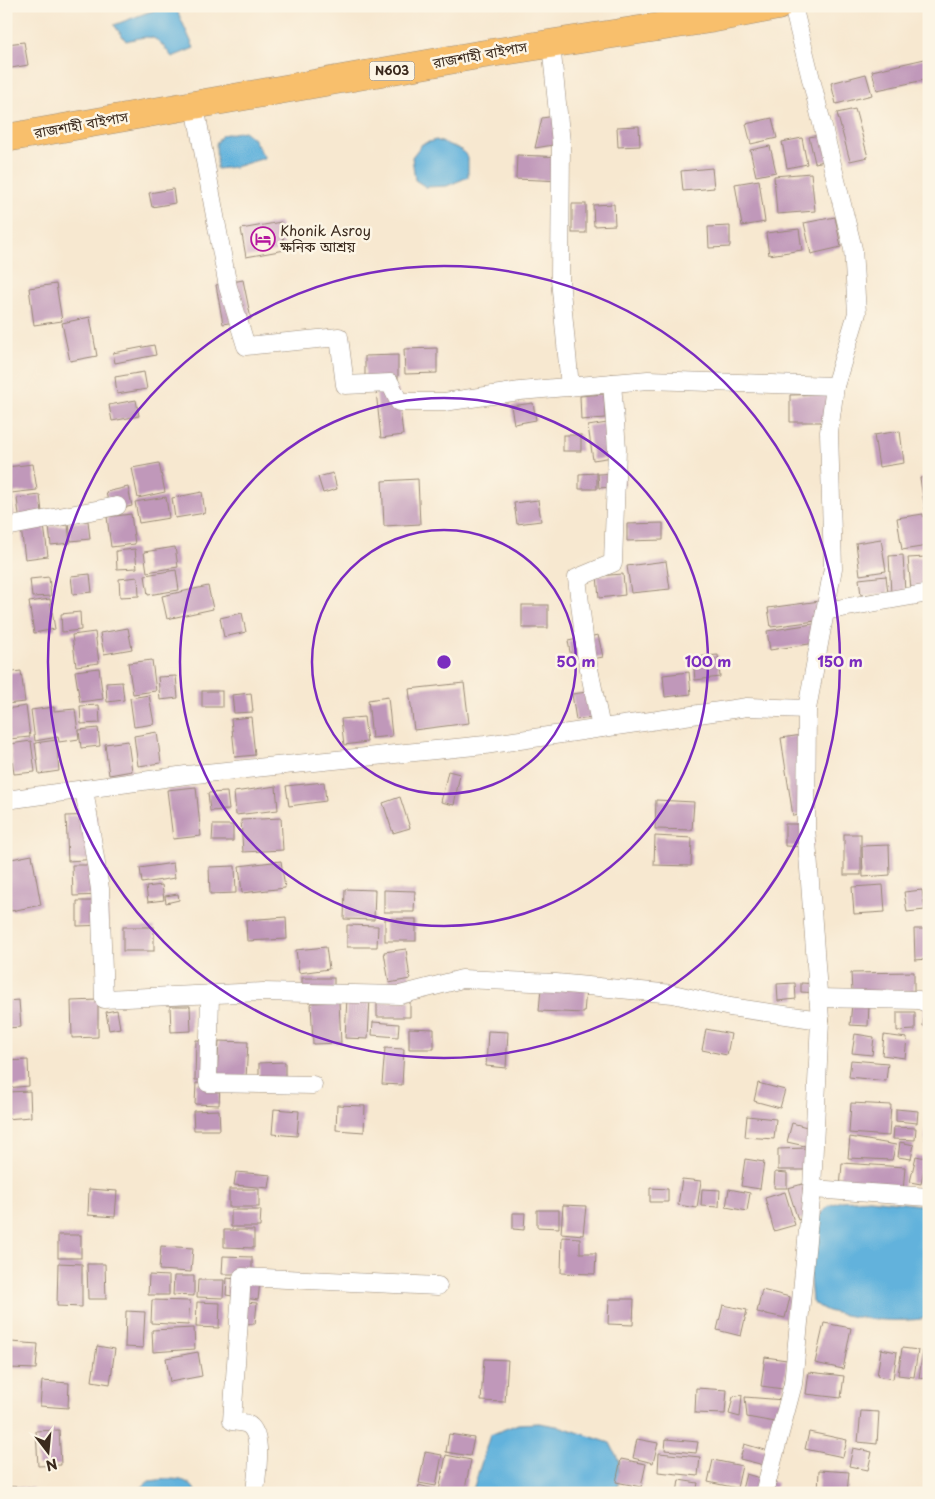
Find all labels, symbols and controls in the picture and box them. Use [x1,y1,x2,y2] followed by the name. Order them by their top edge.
[430,36,529,73] street label: রাজশাহী বাইপাস
[370,61,414,80] road number: N603
[31,106,130,143] street label: রাজশাহী বাইপাস
[279,220,371,257] place label: Khonik Asroy ক্ষনিক আশ্রয়
[250,226,276,252] hotel icon: Khonik Asroy ক্ষনিক আশ্রয়
[557,649,595,672] text: 50 m
[685,649,731,672] text: 100 m
[817,649,863,672] text: 150 m
[435,653,453,671] centre of rings
[22,1426,72,1476] north arrow
[43,1453,60,1477] text: N

